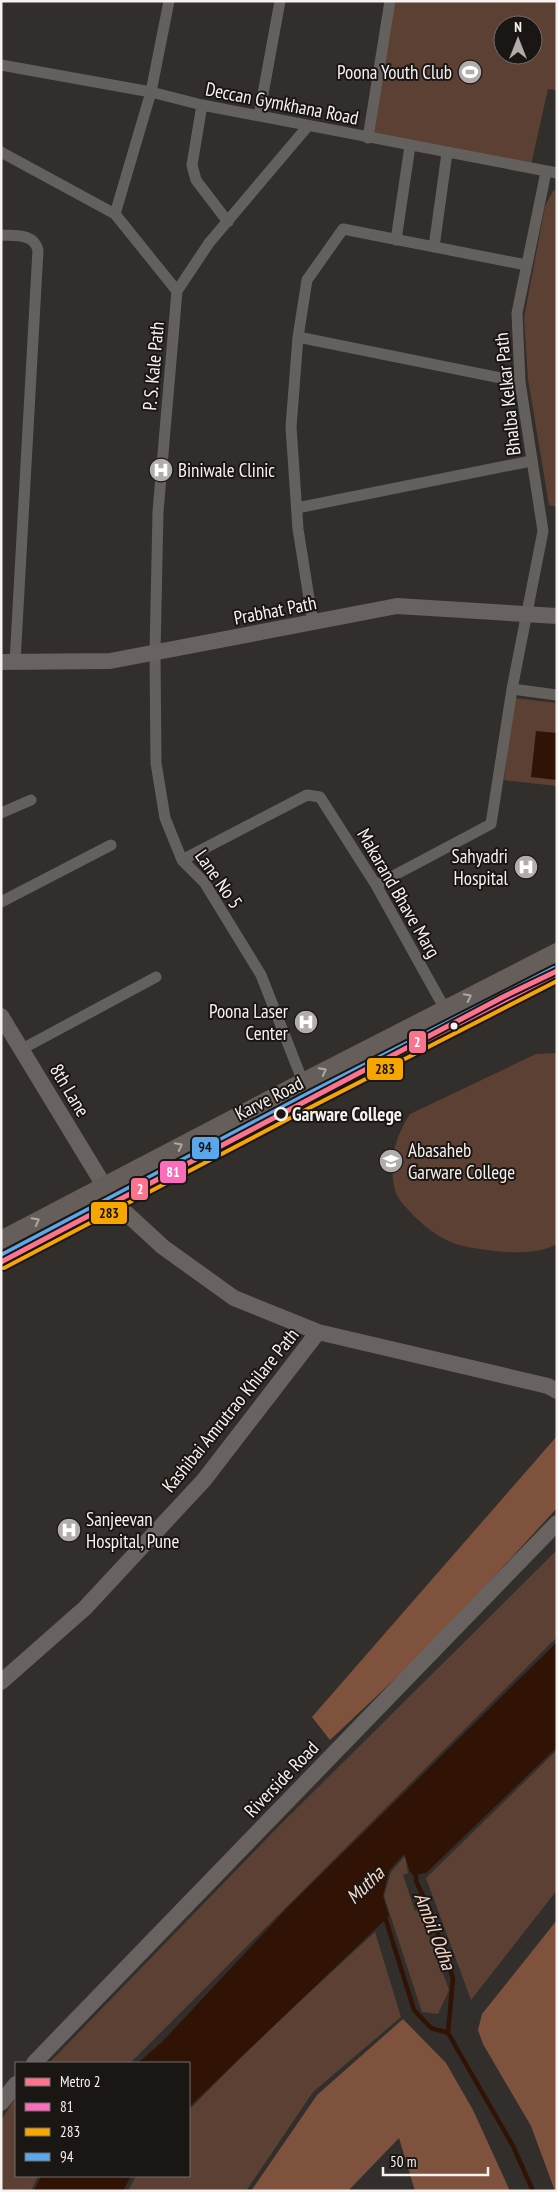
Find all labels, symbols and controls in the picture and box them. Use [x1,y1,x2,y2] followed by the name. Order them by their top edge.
[493,15,543,65] north arrow
[514,18,522,36] text: N
[457,59,483,85] sports icon: Poona Youth Club
[337,60,452,84] place label: Poona Youth Club
[203,76,361,130] street label: Deccan Gymkhana Road
[137,321,169,411] street label: P. S. Kale Path
[489,331,525,457] street label: Bhalba Kelkar Path
[148,457,174,483] hospital icon: Biniwale Clinic
[178,458,275,482] place label: Biniwale Clinic
[232,590,318,630] street label: Prabhat Path
[352,824,446,962] street label: Makarand Bhave Marg
[452,844,509,890] place label: Sahyadri Hospital
[190,845,248,913] street label: Lane No 5
[513,854,539,880] hospital icon: Sahyadri Hospital
[462,993,471,1003] one-way arrow
[209,999,289,1045] place label: Poona Laser Center
[293,1009,319,1035] hospital icon: Poona Laser Center
[449,1021,459,1031] unlabelled marker
[408,1030,427,1054] line badge: 2
[414,1033,420,1051] text: 2
[366,1057,404,1081] line badge: 283
[45,1059,95,1121] street label: 8th Lane
[375,1060,395,1078] text: 283
[318,1067,327,1077] one-way arrow
[231,1071,307,1125] street label: Karve Road
[292,1102,402,1126] place label: Garware College
[274,1107,288,1121] marker: Garware College
[191,1136,220,1160] line badge: 94
[198,1138,212,1156] text: 94
[408,1138,515,1184] place label: Abasaheb Garware College
[173,1142,182,1152] one-way arrow
[378,1148,404,1174] school or university icon: Abasaheb Garware College
[159,1160,187,1184] line badge: 81
[166,1163,180,1181] text: 81
[130,1177,149,1201] line badge: 2
[137,1180,143,1198] text: 2
[90,1201,128,1225] line badge: 283
[99,1204,119,1222] text: 283
[31,1218,40,1228] one-way arrow
[156,1323,304,1497] street label: Kashibai Amrutrao Khilare Path
[86,1507,179,1553] place label: Sanjeevan Hospital, Pune
[56,1517,82,1543] hospital icon: Sanjeevan Hospital, Pune
[239,1736,323,1822] street label: Riverside Road
[340,1860,390,1910] water label: Mutha
[408,1889,462,1974] water label: Ambil Odha
[15,2062,190,2177] legend
[60,2072,100,2091] text: Metro 2
[60,2097,74,2116] text: 81
[60,2122,80,2141] text: 283
[383,2144,488,2176] scale bar
[60,2147,74,2166] text: 94
[390,2152,416,2171] text: 50 m

